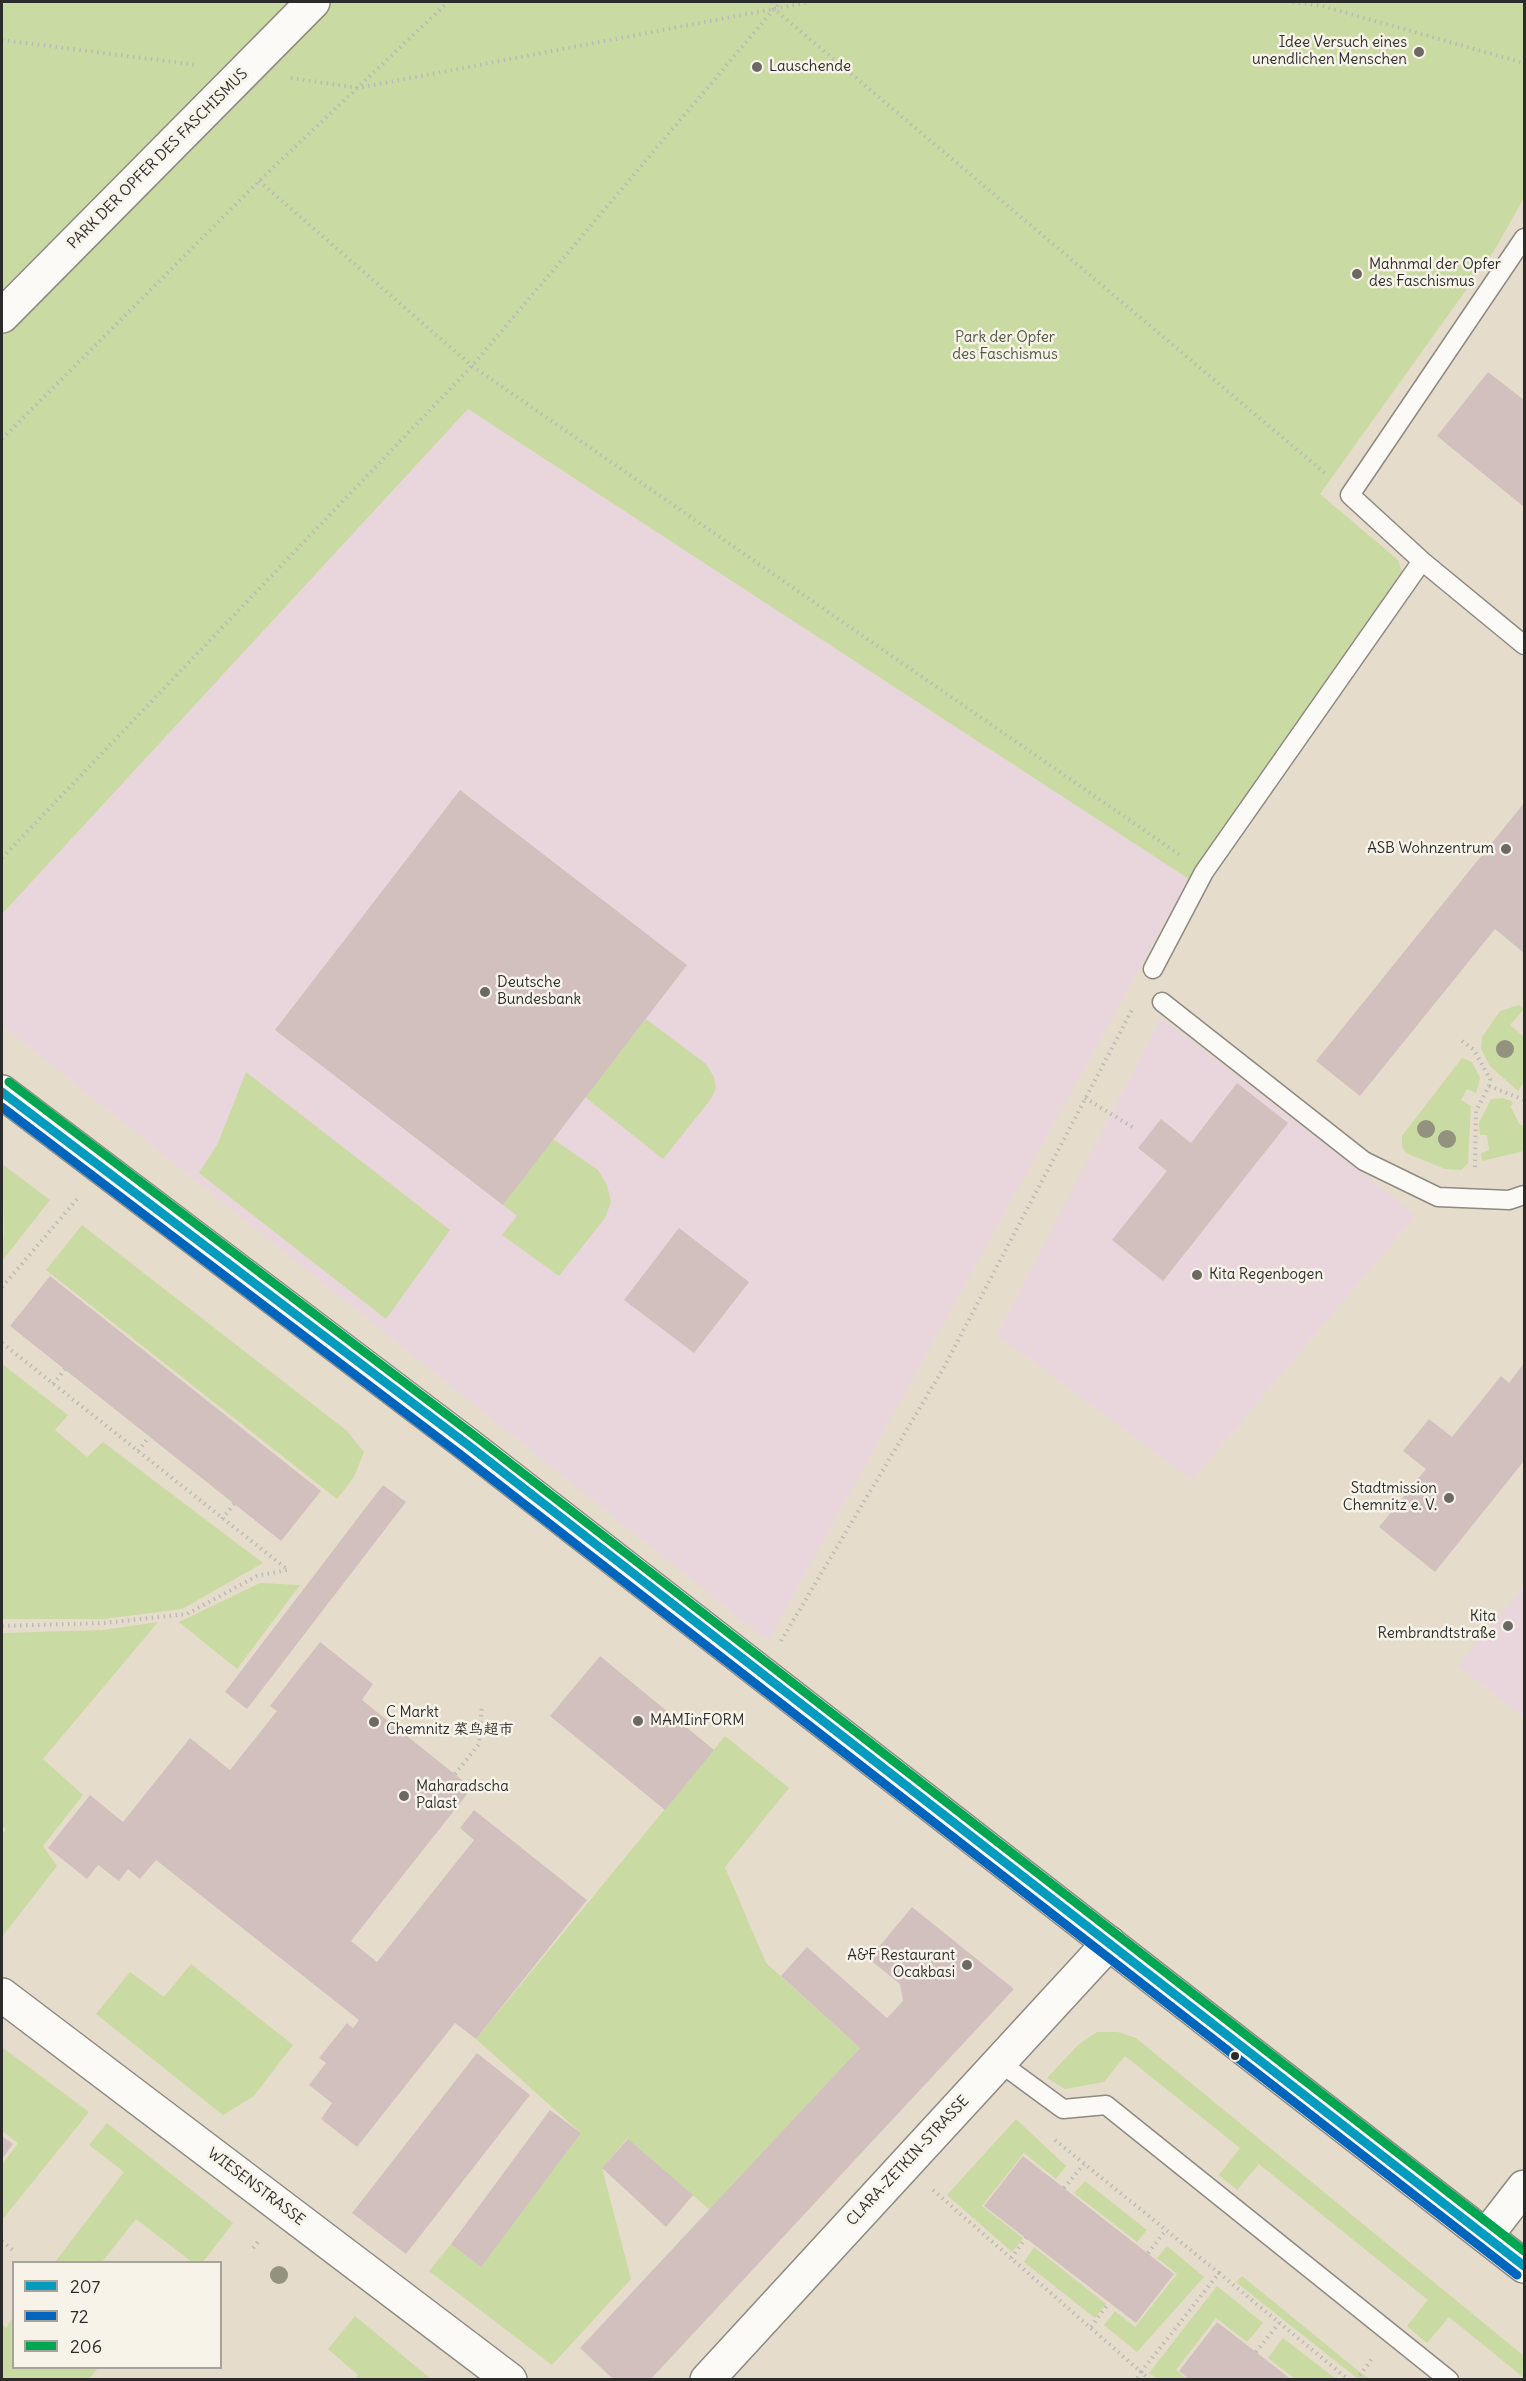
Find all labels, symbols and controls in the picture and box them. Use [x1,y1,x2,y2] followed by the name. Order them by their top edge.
[1252,34,1407,69] place label: Idee Versuch eines unendlichen Menschen
[1412,45,1426,59] marker: Idee Versuch eines unendlichen Menschen
[769,58,851,76] place label: Lauschende
[750,60,764,74] marker: Lauschende
[64,65,252,253] street label: PARK DER OPFER DES FASCHISMUS
[1369,256,1501,291] place label: Mahnmal der Opfer des Faschismus
[1350,267,1364,281] marker: Mahnmal der Opfer des Faschismus
[952,329,1058,364] park label: Park der Opfer des Faschismus
[1367,840,1494,858] place label: ASB Wohnzentrum
[1499,842,1513,856] marker: ASB Wohnzentrum
[497,974,581,1009] place label: Deutsche Bundesbank
[478,985,492,999] marker: Deutsche Bundesbank
[1209,1266,1323,1284] place label: Kita Regenbogen
[1190,1268,1204,1282] marker: Kita Regenbogen
[1343,1480,1437,1515] place label: Stadtmission Chemnitz e. V.
[1442,1491,1456,1505] marker: Stadtmission Chemnitz e. V.
[1378,1608,1496,1643] place label: Kita Rembrandtstraße
[1501,1619,1515,1633] marker: Kita Rembrandtstraße
[386,1704,514,1739] place label: C Markt Chemnitz 菜鸟超市
[650,1712,744,1730] place label: MAMIinFORM
[631,1714,645,1728] marker: MAMIinFORM
[367,1715,381,1729] marker: C Markt Chemnitz 菜鸟超市
[416,1778,509,1813] place label: Maharadscha Palast
[397,1789,411,1803] marker: Maharadscha Palast
[847,1947,955,1982] place label: A&F Restaurant Ocakbasi
[960,1958,974,1972] marker: A&F Restaurant Ocakbasi
[1229,2050,1241,2062] unlabelled marker
[843,2092,973,2230] street label: CLARA-ZETKIN-STRASSE
[204,2145,308,2229] street label: WIESENSTRASSE
[12,2261,222,2369] legend
[70,2275,100,2298] text: 207
[70,2305,89,2328] text: 72
[70,2335,102,2358] text: 206

